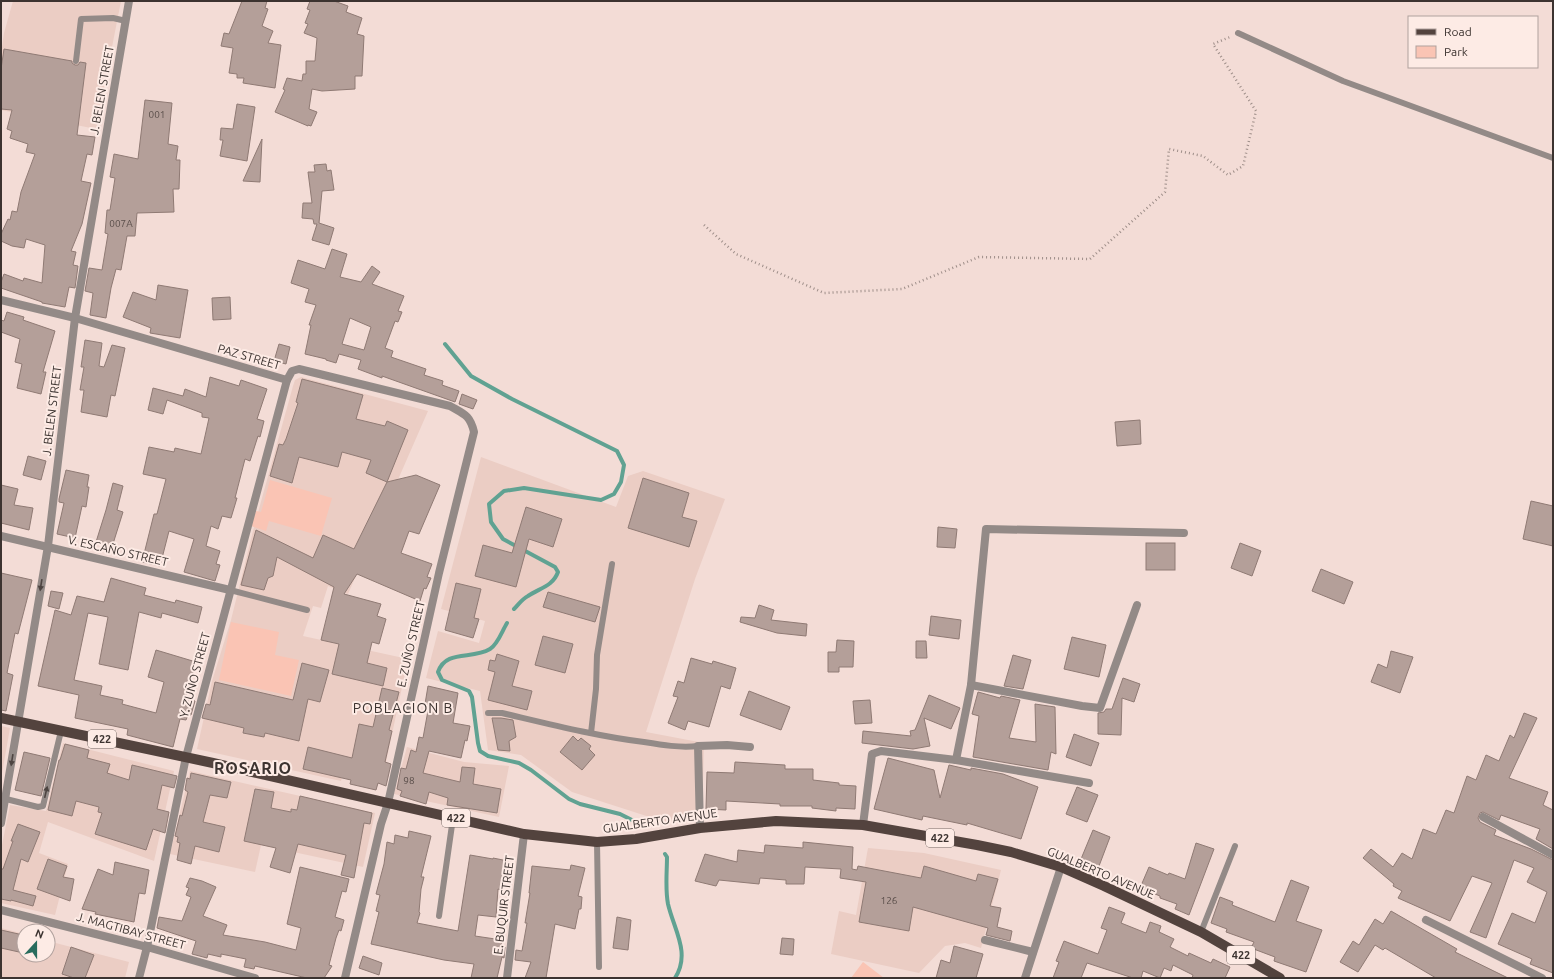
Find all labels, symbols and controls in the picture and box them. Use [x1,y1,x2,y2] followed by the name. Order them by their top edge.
[1408,16,1538,68] legend
[1444,25,1472,38] text: Road
[87,44,116,136] street label: J. BELEN STREET
[1444,45,1468,58] text: Park
[149,109,165,120] house number: 001
[109,218,133,229] house number: 007A
[216,341,282,372] street label: PAZ STREET
[40,365,64,457] street label: J. BELEN STREET
[67,533,170,568] street label: V. ESCAÑO STREET
[38,579,44,591] one-way arrow
[394,599,427,689] street label: E. ZUÑO STREET
[177,630,212,719] street label: Y. ZUÑO STREET
[353,700,453,716] district label: POBLACION B
[88,730,116,748] road number: 422
[9,754,15,766] one-way arrow
[214,759,292,777] district label: ROSARIO
[403,775,415,786] house number: 98
[44,786,50,798] one-way arrow
[602,806,718,835] street label: GUALBERTO AVENUE
[442,809,470,827] road number: 422
[926,829,954,847] road number: 422
[1046,844,1157,901] street label: GUALBERTO AVENUE
[491,854,516,955] street label: E. BUQUIR STREET
[881,895,898,906] house number: 126
[75,910,187,951] street label: J. MAGTIBAY STREET
[16,923,56,963] north arrow
[34,927,46,941] text: N
[1227,946,1255,964] road number: 422

